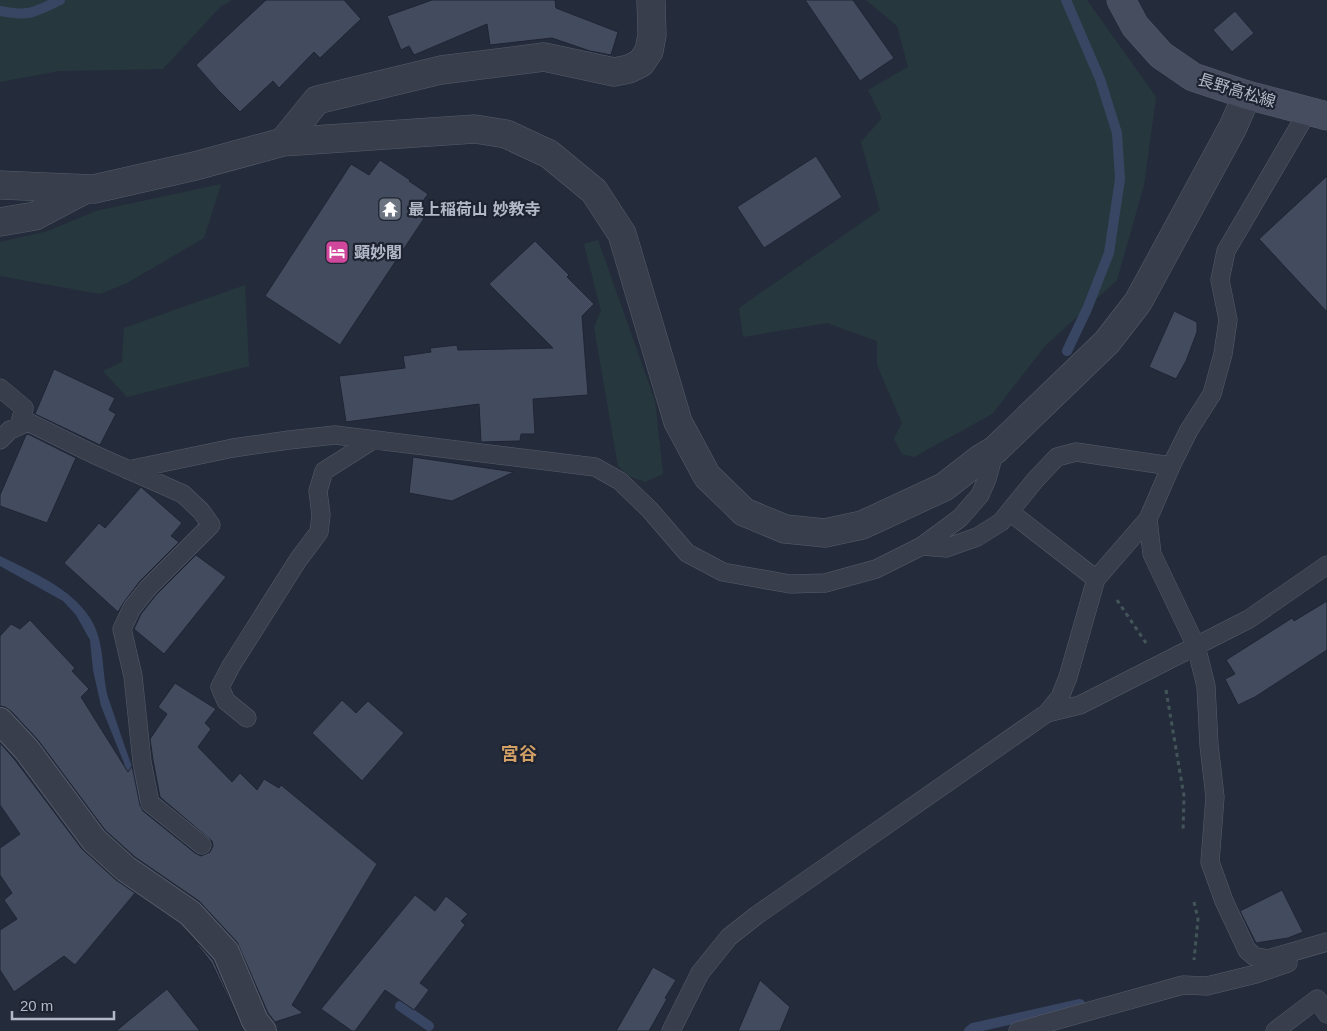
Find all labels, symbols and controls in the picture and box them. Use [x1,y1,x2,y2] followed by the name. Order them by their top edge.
[1196,71,1278,110] street label: 長野高松線
[377,196,403,222] temple icon: 最上稲荷山 妙教寺
[408,201,540,218] place label: 最上稲荷山 妙教寺
[324,239,350,265] hotel icon: 顕妙閣
[354,244,402,261] place label: 顕妙閣
[501,744,537,764] district label: 宮谷
[12,988,115,1020] scale bar
[20,997,53,1014] text: 20 m

